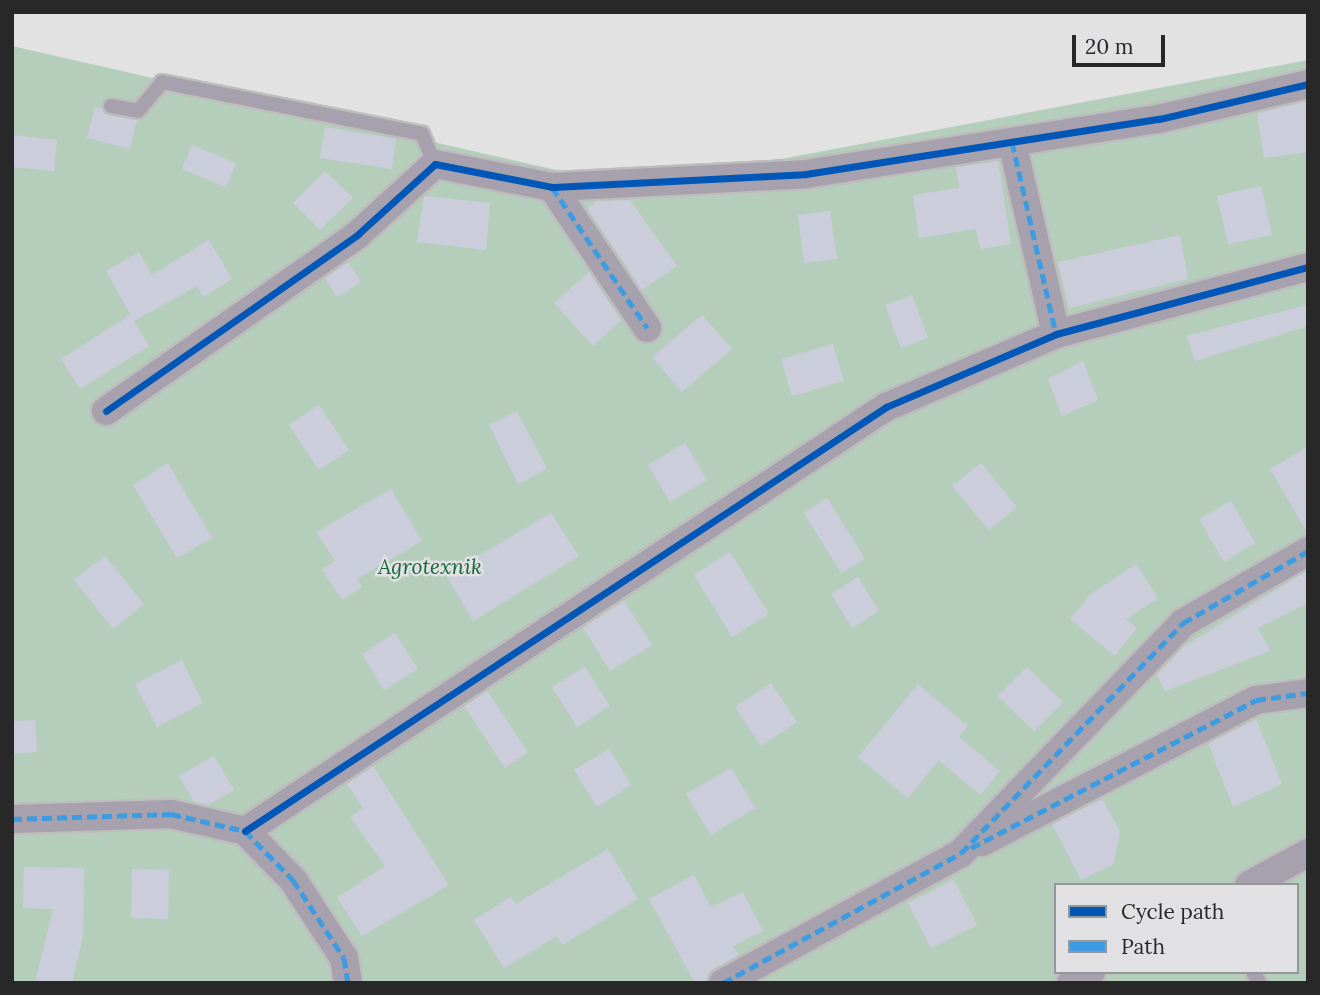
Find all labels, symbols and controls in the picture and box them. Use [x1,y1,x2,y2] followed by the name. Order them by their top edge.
[1075,21,1168,65] scale bar
[1085,33,1134,60] text: 20 m
[378,554,482,580] park label: Agrotexnik
[1054,883,1299,974] legend
[1121,898,1224,925] text: Cycle path
[1121,933,1165,960] text: Path

